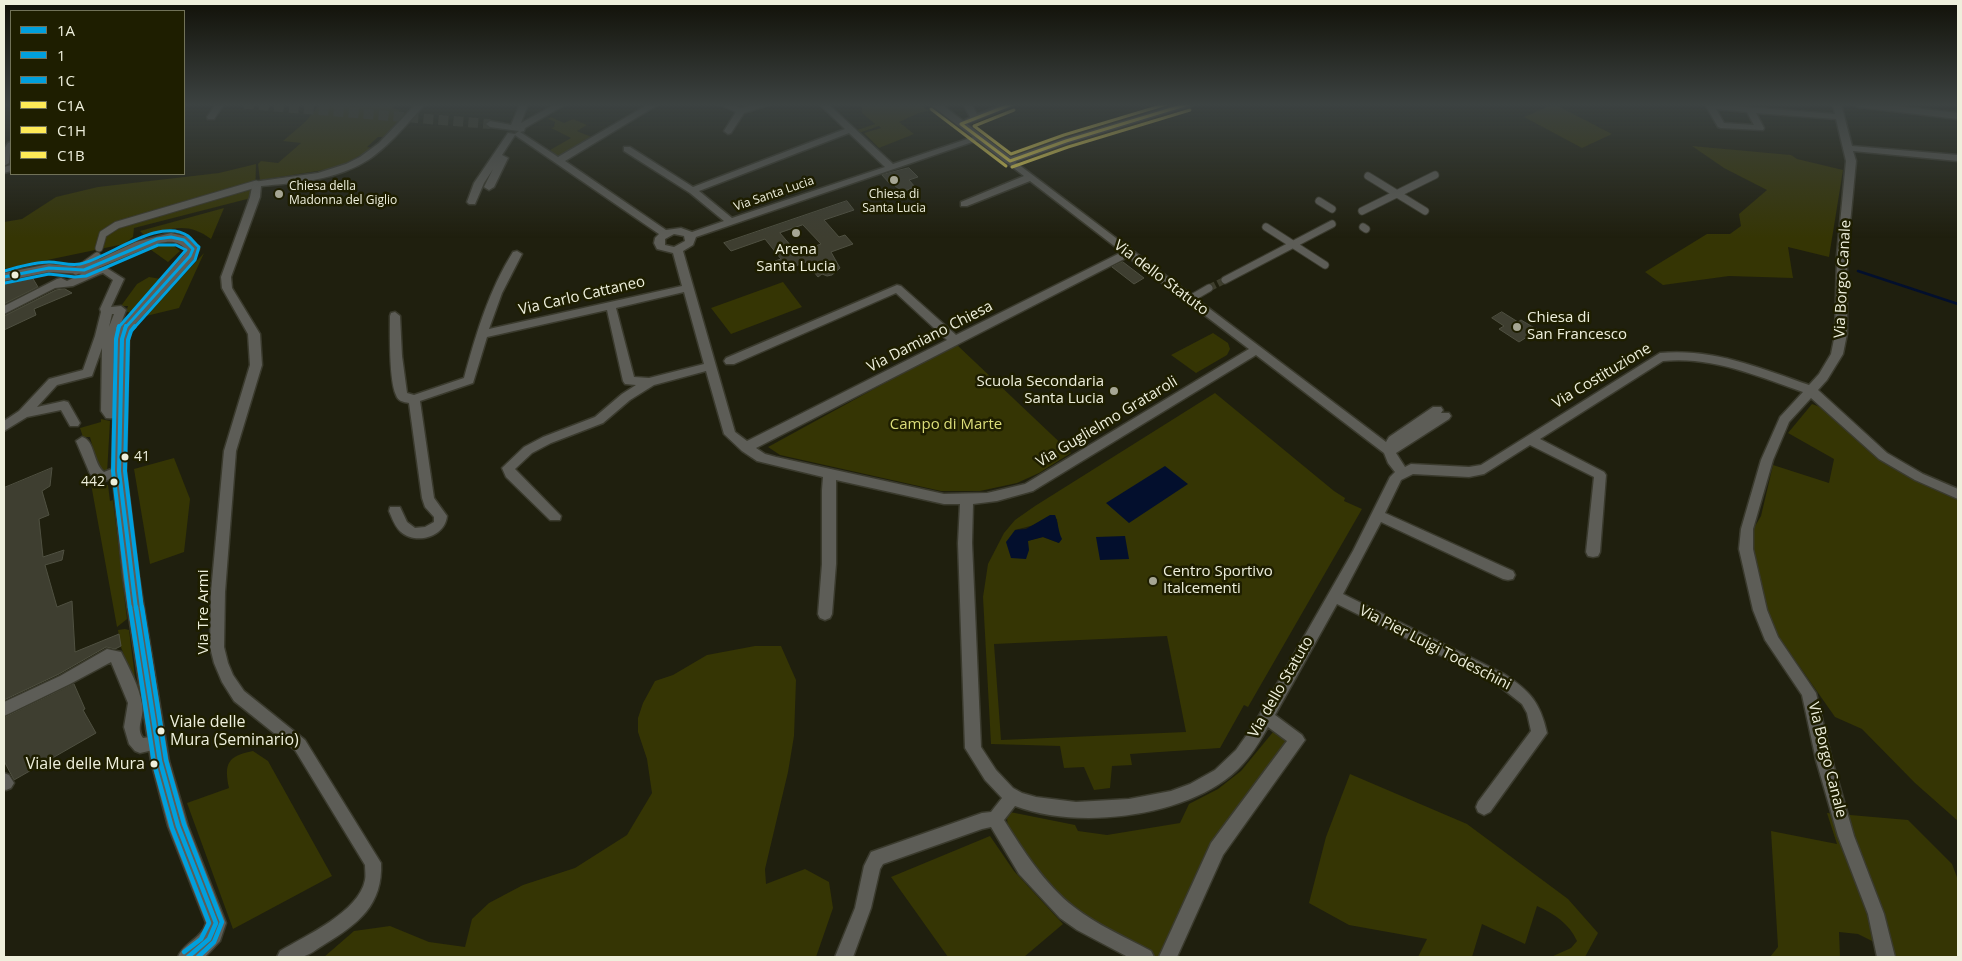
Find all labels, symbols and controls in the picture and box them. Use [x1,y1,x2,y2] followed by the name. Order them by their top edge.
[10,10,185,175] legend
[57,20,75,40] text: 1A
[57,45,66,65] text: 1
[57,70,75,90] text: 1C
[57,95,85,115] text: C1A
[57,120,86,140] text: C1H
[57,145,85,165] text: C1B
[732,174,816,214] street label: Via Santa Lucia
[888,174,900,186] marker: Chiesa di Santa Lucia
[289,180,397,208] place label: Chiesa della Madonna del Giglio
[273,188,285,200] marker: Chiesa della Madonna del Giglio
[862,188,926,216] place label: Chiesa di Santa Lucia
[1831,219,1855,339] street label: Via Borgo Canale
[790,227,802,239] marker: Arena Santa Lucia
[1110,237,1212,319] street label: Via dello Statuto
[756,241,836,276] place label: Arena Santa Lucia
[10,270,20,280] unlabelled marker
[517,273,647,319] street label: Via Carlo Cattaneo
[864,298,996,376] street label: Via Damiano Chiesa
[1527,309,1627,344] place label: Chiesa di San Francesco
[1511,321,1523,333] marker: Chiesa di San Francesco
[1549,340,1655,412] street label: Via Costituzione
[977,373,1104,408] place label: Scuola Secondaria Santa Lucia
[1033,373,1181,471] street label: Via Guglielmo Grataroli
[1108,385,1120,397] marker: Scuola Secondaria Santa Lucia
[890,416,1002,434] park label: Campo di Marte
[134,449,150,465] place label: 41
[120,452,130,462] marker: 41
[81,474,105,490] place label: 442
[109,477,119,487] marker: 442
[1163,563,1273,598] place label: Centro Sportivo Italcementi
[195,570,213,654] street label: Via Tre Armi
[1147,575,1159,587] marker: Centro Sportivo Italcementi
[1356,602,1514,694] street label: Via Pier Luigi Todeschini
[1245,633,1317,741] street label: Via dello Statuto
[1804,700,1850,820] street label: Via Borgo Canale
[170,712,299,750] place label: Viale delle Mura (Seminario)
[156,726,166,736] marker: Viale delle Mura (Seminario)
[26,754,145,774] place label: Viale delle Mura
[149,759,159,769] marker: Viale delle Mura

